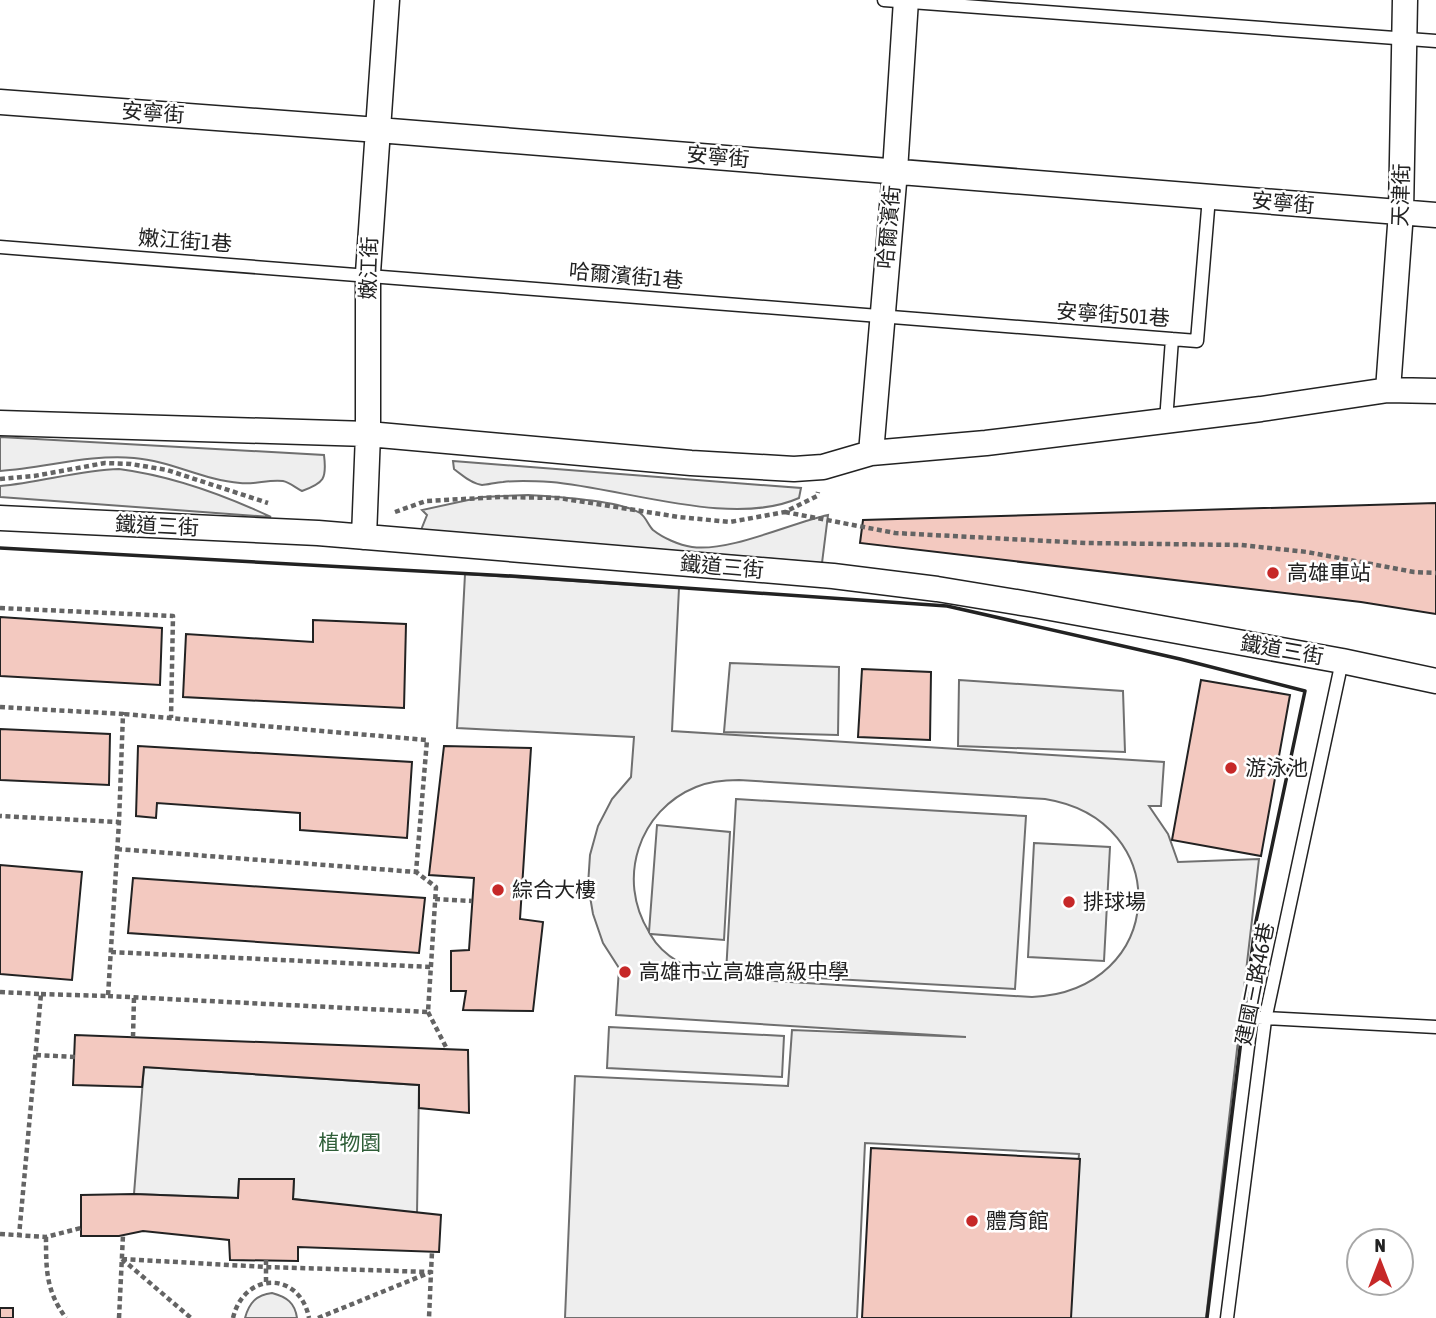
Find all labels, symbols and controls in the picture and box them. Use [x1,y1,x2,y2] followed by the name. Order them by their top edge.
[121,98,185,126] street label: 安寧街
[686,141,751,171] street label: 安寧街
[1387,163,1413,227] street label: 天津街
[872,184,904,270] street label: 哈爾濱街
[1251,187,1316,217] street label: 安寧街
[137,225,233,255] street label: 嫩江街1巷
[355,236,381,300] street label: 嫩江街
[568,258,684,292] street label: 哈爾濱街1巷
[1056,298,1171,330] street label: 安寧街501巷
[114,511,200,539] street label: 鐵道三街
[679,550,765,582] street label: 鐵道三街
[1287,560,1371,584] place label: 高雄車站
[1265,565,1281,581] marker: 高雄車站
[1239,630,1326,668] street label: 鐵道三街
[1245,755,1308,779] place label: 游泳池
[1223,760,1239,776] marker: 游泳池
[512,877,596,901] place label: 綜合大樓
[490,882,506,898] marker: 綜合大樓
[1083,889,1146,913] place label: 排球場
[1061,894,1077,910] marker: 排球場
[1230,920,1278,1047] street label: 建國三路46巷
[639,959,849,983] place label: 高雄市立高雄高級中學
[617,964,633,980] marker: 高雄市立高雄高級中學
[319,1130,382,1154] park label: 植物園
[986,1208,1049,1232] place label: 體育館
[964,1213,980,1229] marker: 體育館
[1345,1227,1415,1297] north arrow
[1374,1234,1386,1256] text: N

